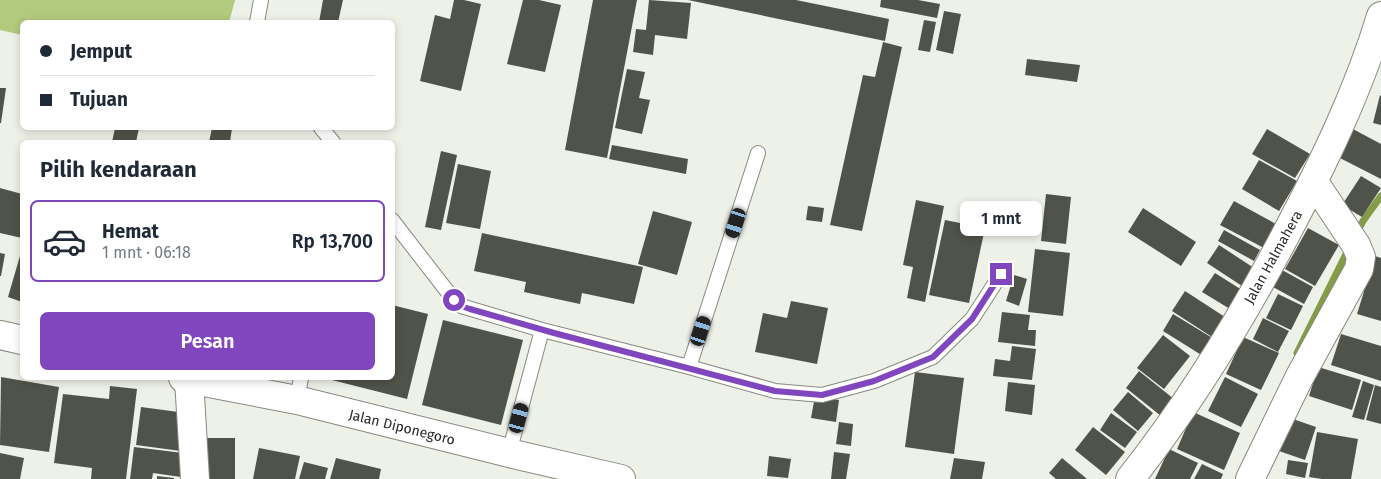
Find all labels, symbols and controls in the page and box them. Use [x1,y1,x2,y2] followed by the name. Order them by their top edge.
[70,40,132,63] text: Jemput
[70,88,128,111] text: Tujuan
[40,156,197,183] text: Pilih kendaraan
[960,202,1042,236] callout: 1 mnt
[724,206,747,240] car
[1241,207,1306,307] street label: Jalan Halmahera
[981,209,1021,228] text: 1 mnt
[42,219,87,264] icon: car
[102,220,159,243] text: Hemat
[292,230,373,253] text: Rp 13,700
[102,243,191,262] text: 1 mnt · 06:18
[990,263,1012,285] route end
[443,289,465,311] route start
[40,312,375,370] button: Pesan
[689,314,712,348] car
[507,402,530,434] car
[347,406,457,449] street label: Jalan Diponegoro

